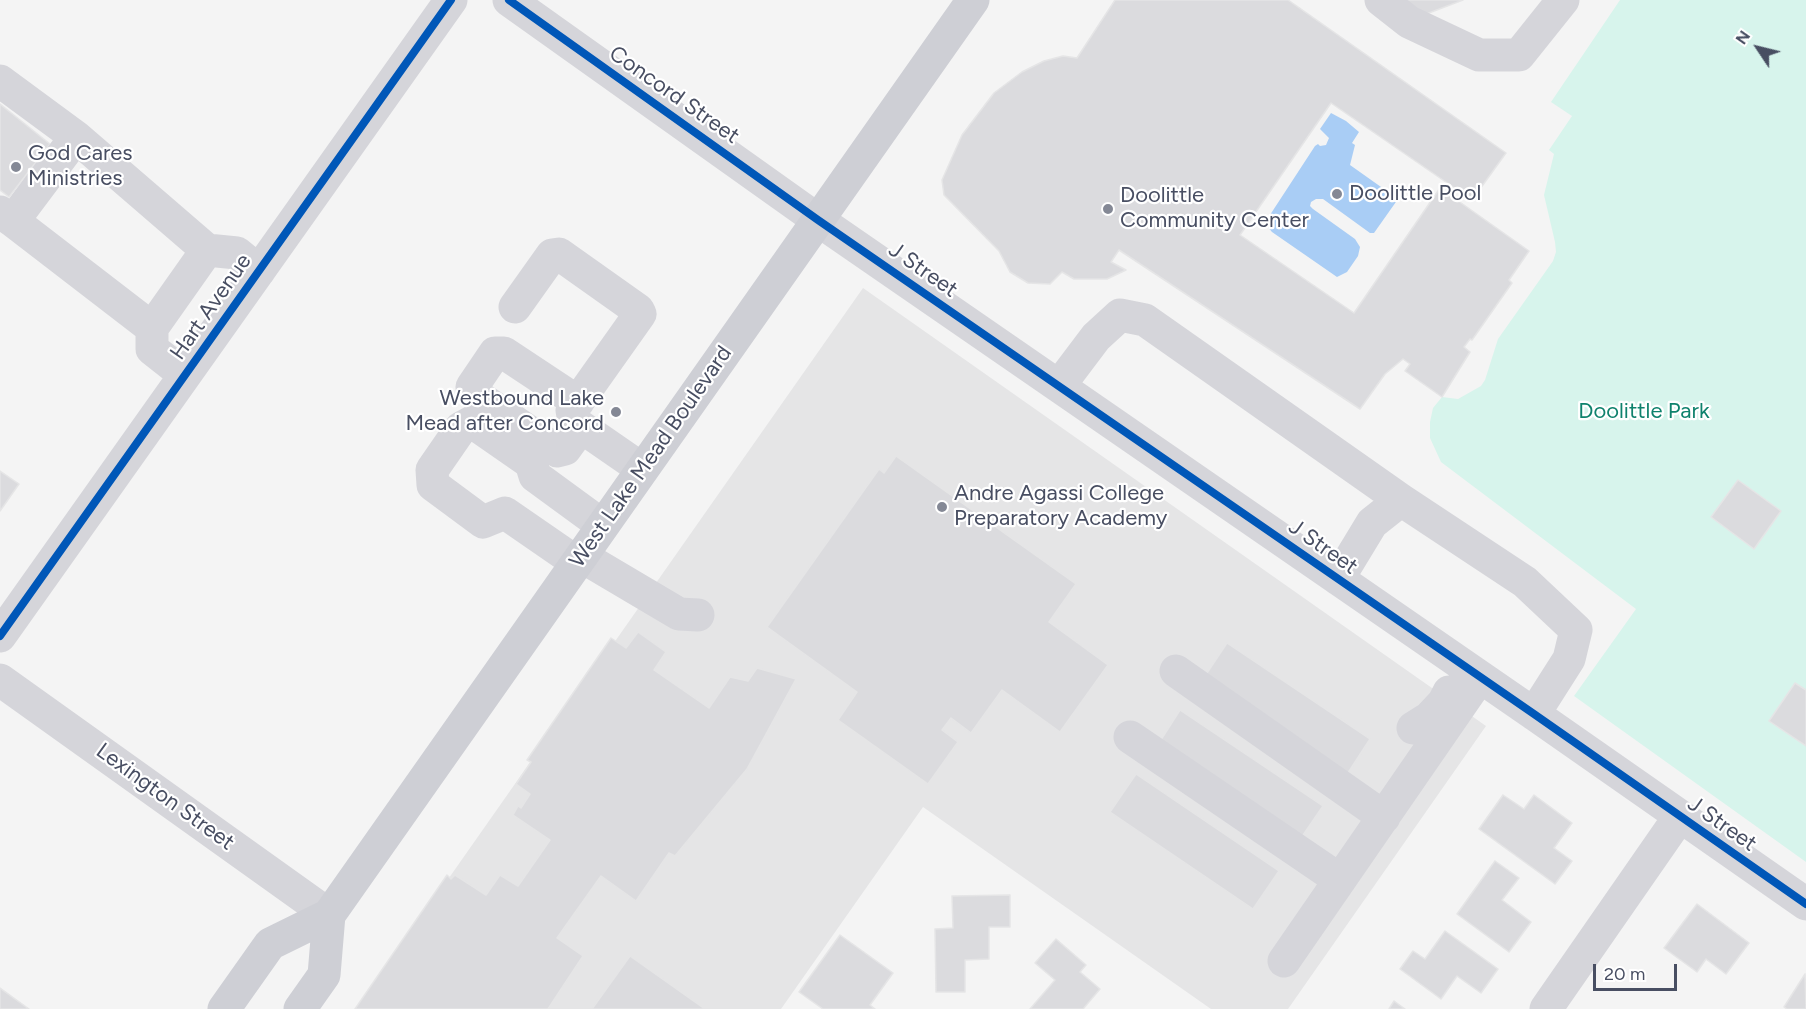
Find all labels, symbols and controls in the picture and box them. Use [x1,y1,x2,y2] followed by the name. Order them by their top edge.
[1728,18,1788,78] north arrow
[1732,27,1754,48] text: N
[604,40,744,150] street label: Concord Street
[28,141,133,192] place label: God Cares Ministries
[9,160,23,174] marker: God Cares Ministries
[1349,181,1481,207] place label: Doolittle Pool
[1120,183,1309,234] place label: Doolittle Community Center
[1330,187,1344,201] marker: Doolittle Pool
[1101,202,1115,216] marker: Doolittle Community Center
[883,237,963,303] street label: J Street
[165,249,257,365] street label: Hart Avenue
[564,341,738,573] street label: West Lake Mead Boulevard
[405,386,604,438] place label: Westbound Lake Mead after Concord
[1578,399,1710,425] park label: Doolittle Park
[609,405,623,419] marker: Westbound Lake Mead after Concord
[954,481,1167,532] place label: Andre Agassi College Preparatory Academy
[935,500,949,514] marker: Andre Agassi College Preparatory Academy
[1283,514,1363,580] street label: J Street
[91,738,239,856] street label: Lexington Street
[1682,791,1762,857] street label: J Street
[1596,952,1680,990] scale bar
[1604,963,1645,985] text: 20 m

